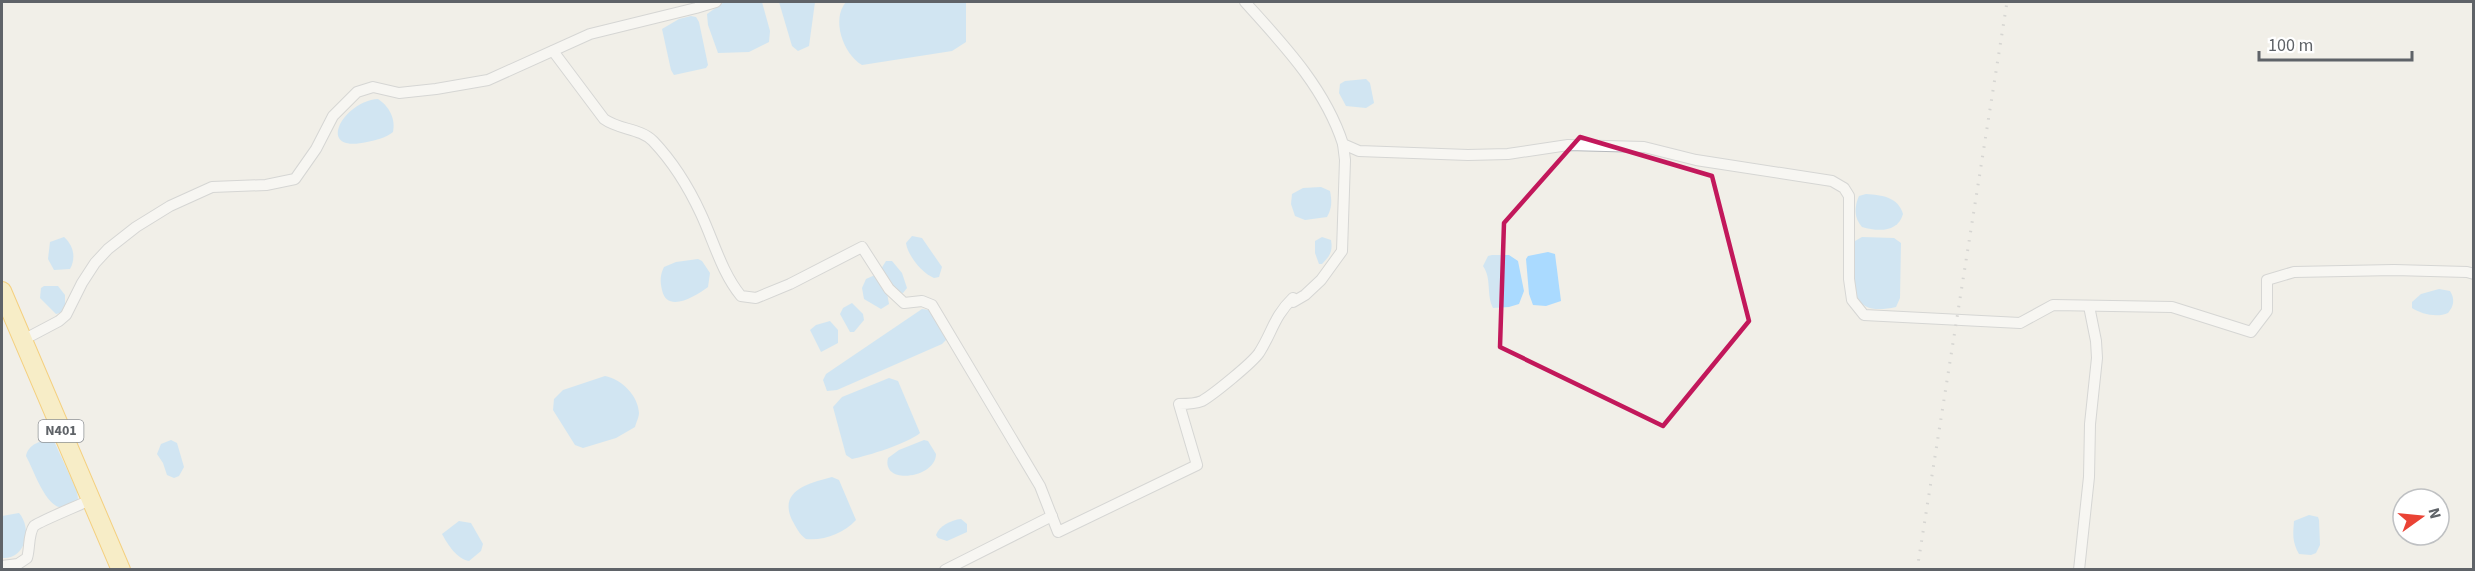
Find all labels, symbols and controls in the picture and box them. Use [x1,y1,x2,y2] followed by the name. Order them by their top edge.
[2259,24,2412,62] scale bar
[2268,33,2313,58] text: 100 m
[38,420,84,442] road number: N401
[2391,487,2451,547] north arrow
[2423,505,2447,521] text: N

